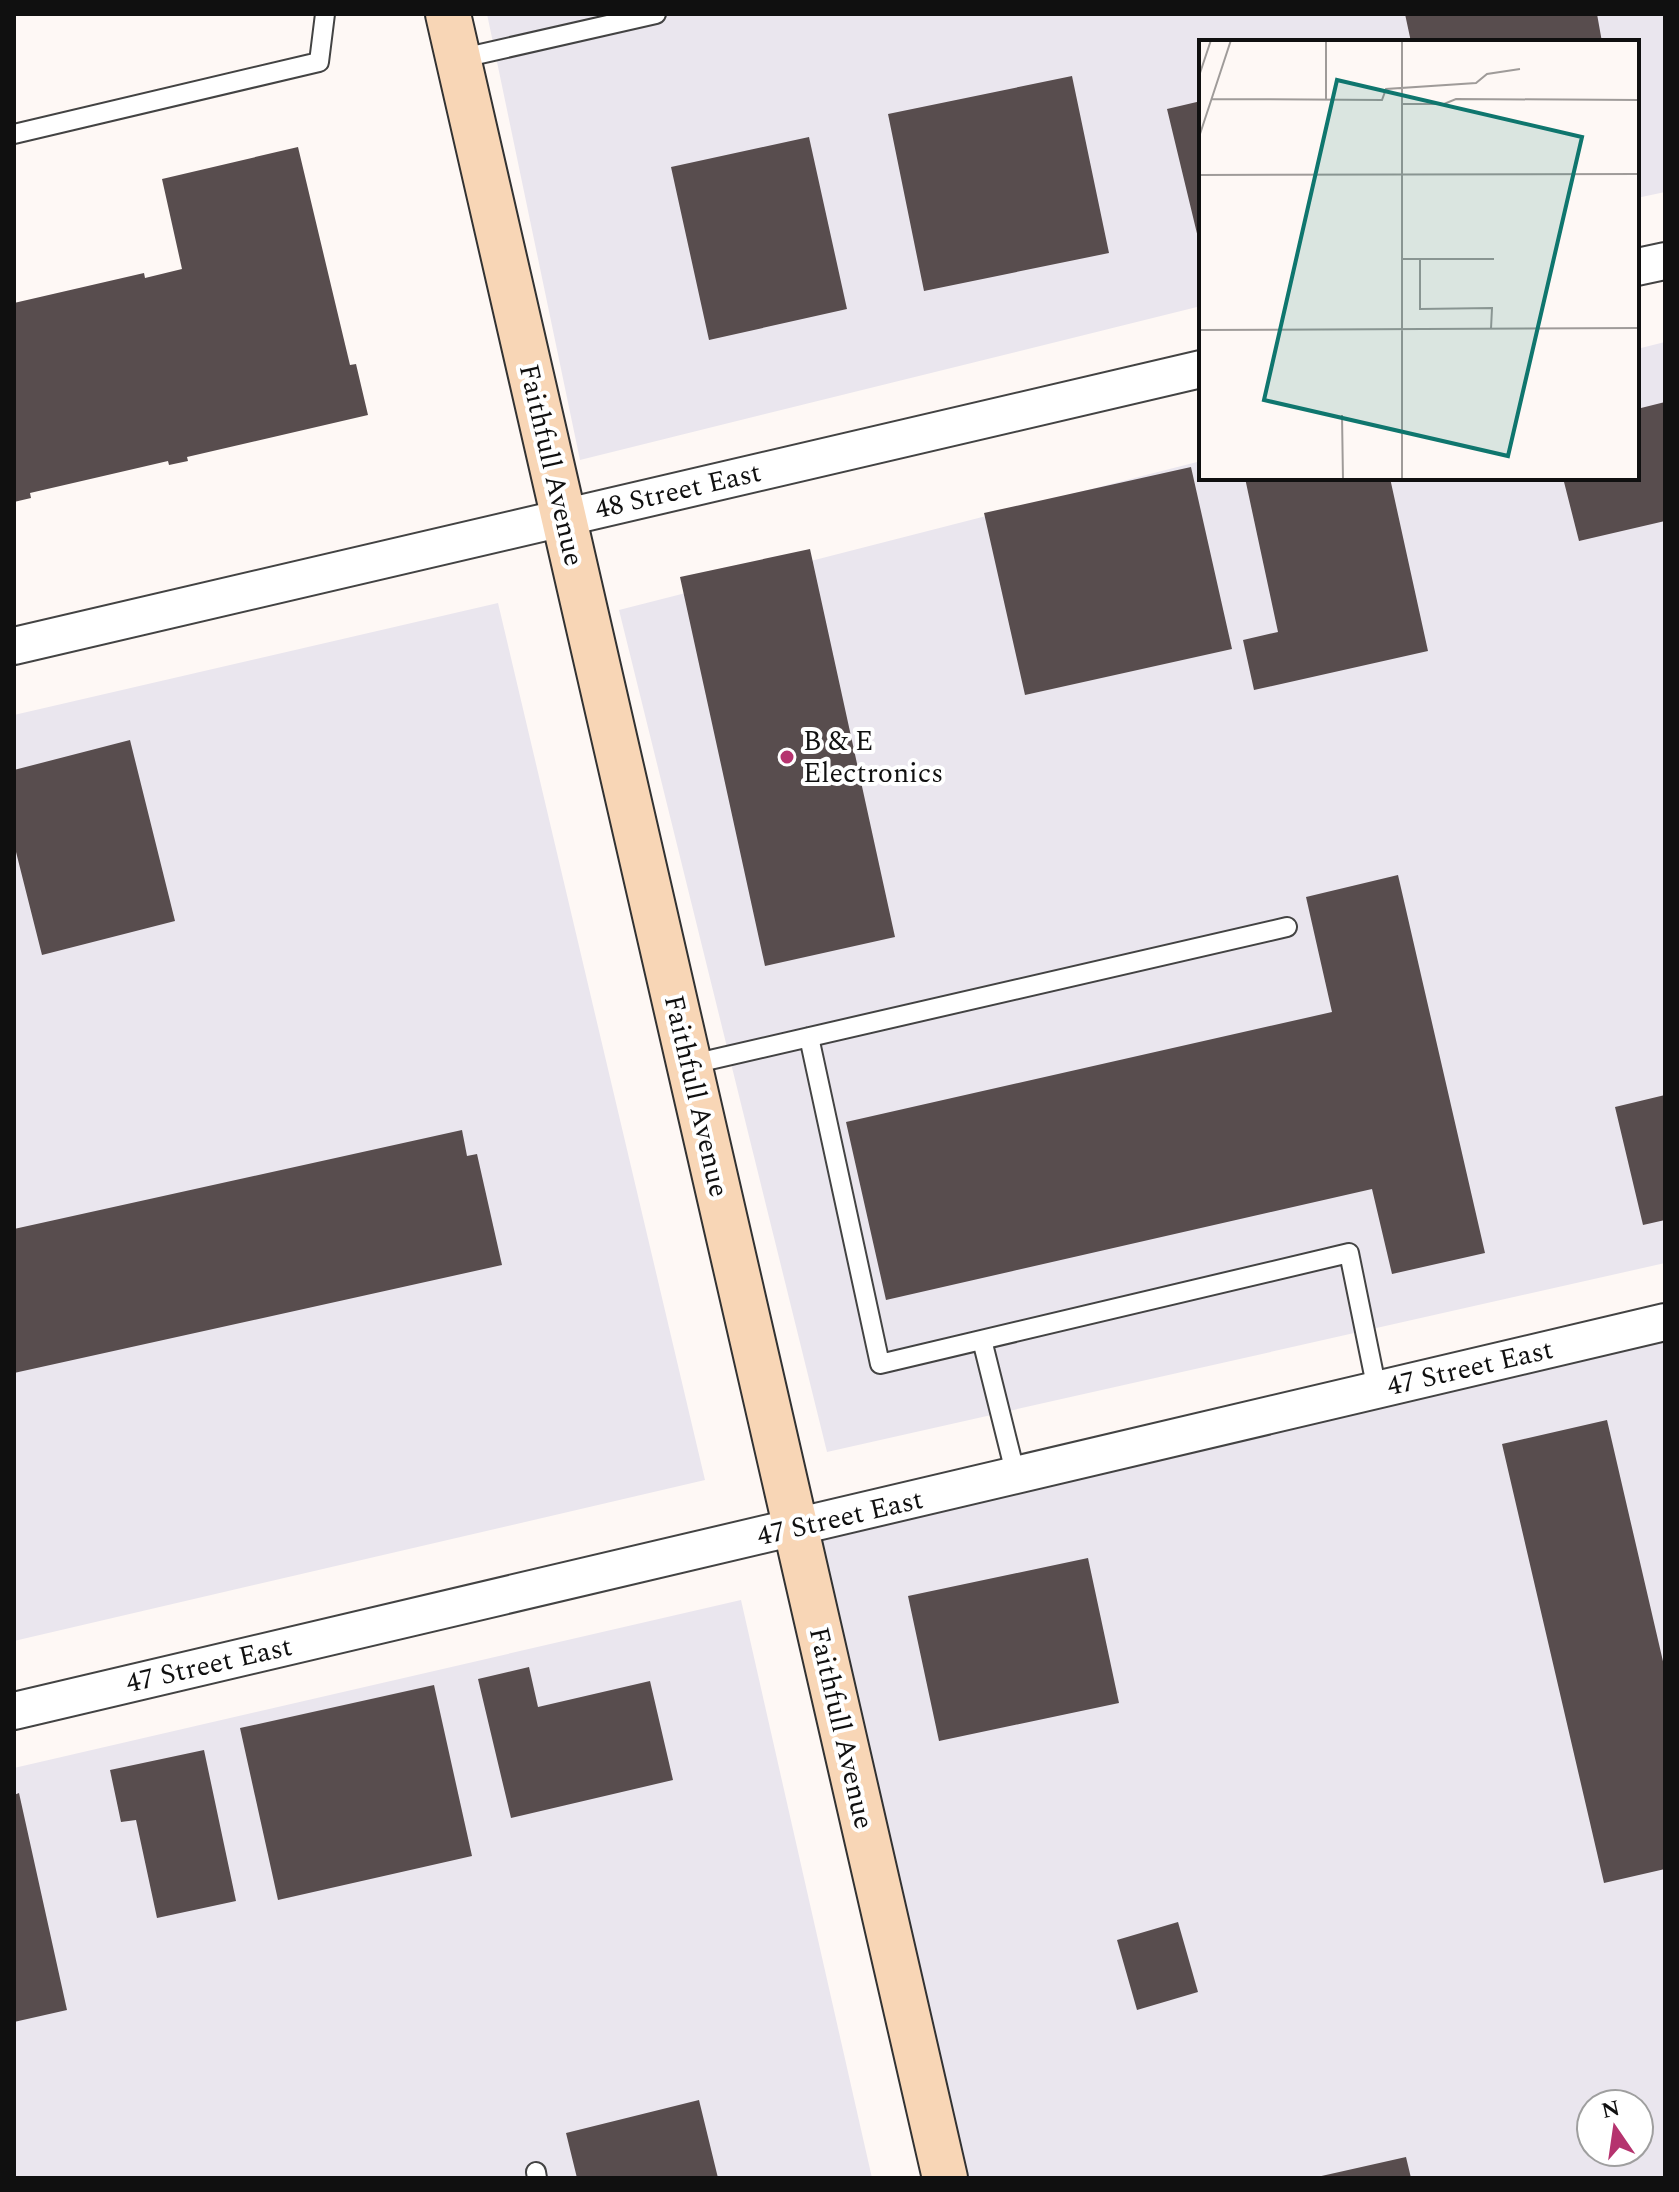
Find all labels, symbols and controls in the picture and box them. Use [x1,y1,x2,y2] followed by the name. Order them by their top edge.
[1199,40,1639,480] inset map
[507,360,595,570] street label: Faithfull Avenue
[591,451,765,531] street label: 48 Street East
[803,720,943,795] place label: B & E Electronics
[778,748,796,766] marker: B & E Electronics
[652,991,740,1201] street label: Faithfull Avenue
[1383,1328,1557,1408] street label: 47 Street East
[753,1478,927,1558] street label: 47 Street East
[797,1623,885,1833] street label: Faithfull Avenue
[122,1625,296,1705] street label: 47 Street East
[1575,2088,1655,2168] north arrow
[1598,2092,1623,2128] text: N

